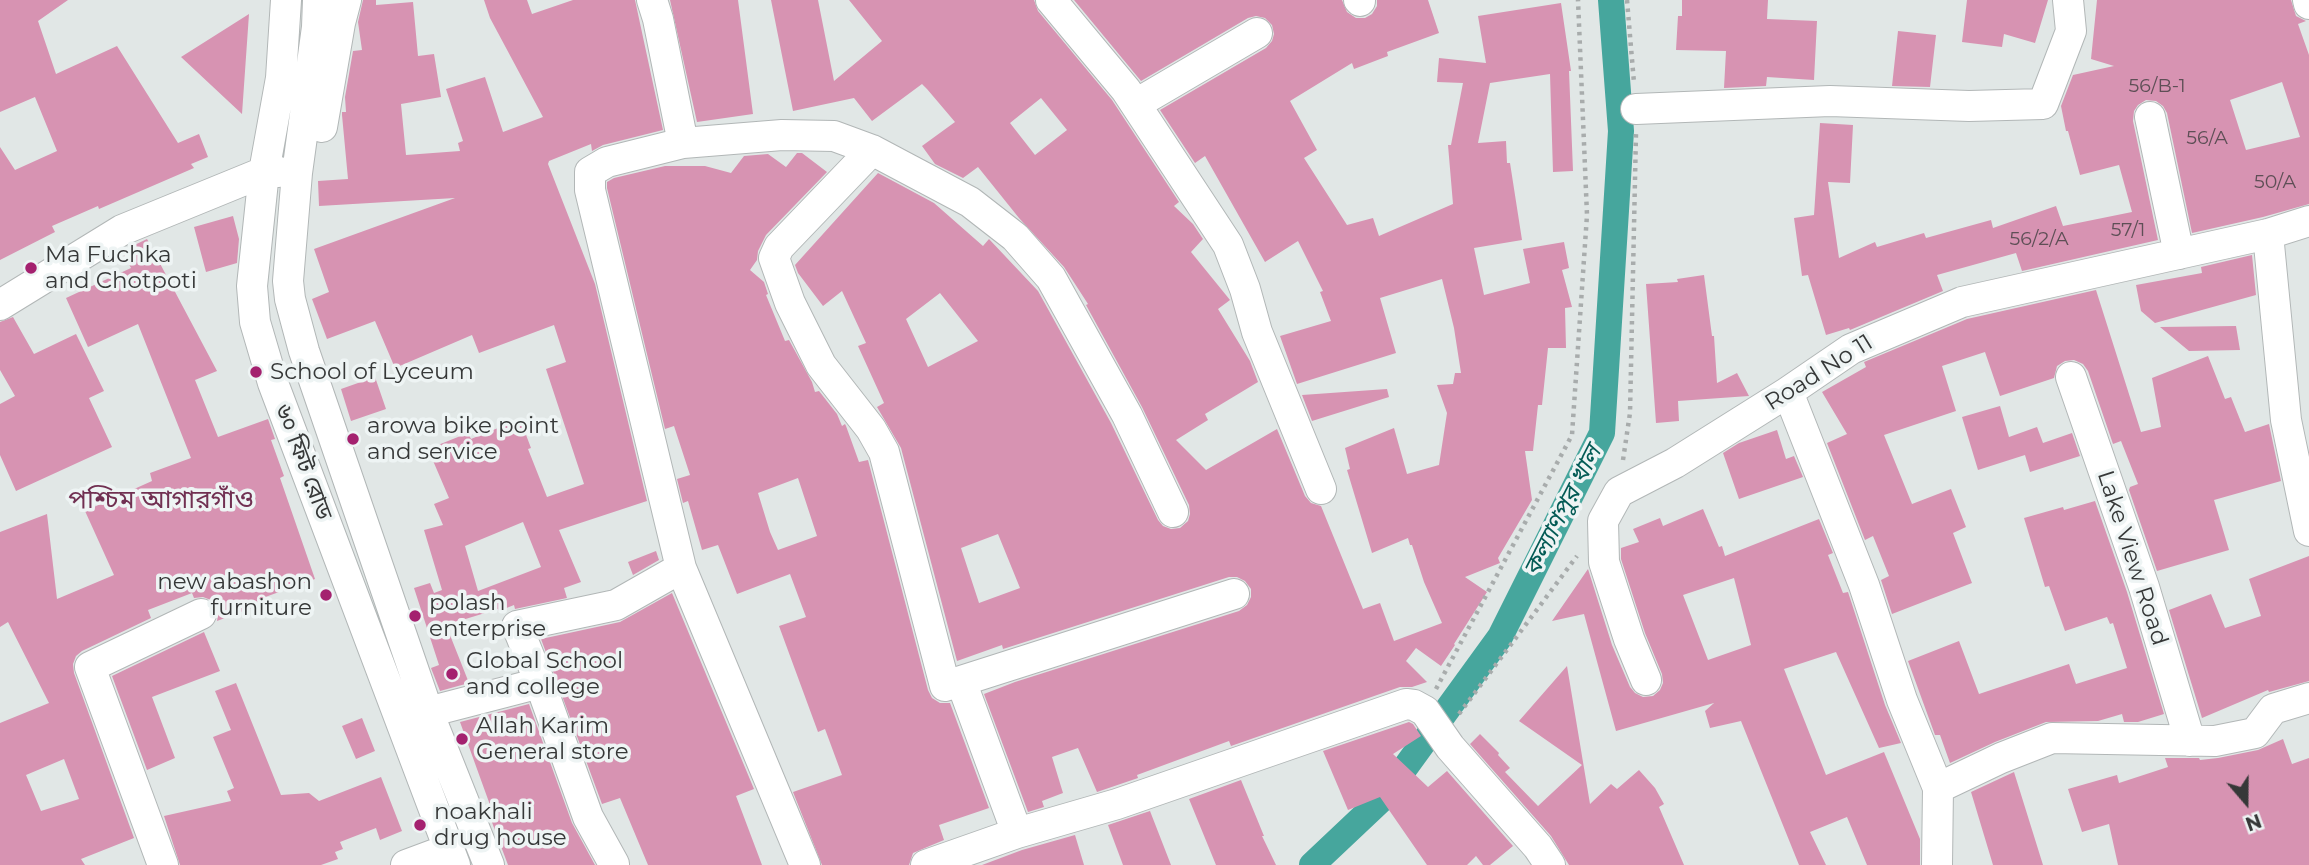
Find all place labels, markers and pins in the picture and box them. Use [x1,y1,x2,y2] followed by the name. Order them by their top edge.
[45,241,197,295] place label: Ma Fuchka and Chotpoti
[23,260,39,276] marker: Ma Fuchka and Chotpoti
[270,358,474,386] place label: School of Lyceum
[248,364,264,380] marker: School of Lyceum
[367,412,559,466] place label: arowa bike point and service
[345,431,361,447] marker: arowa bike point and service
[157,568,312,622] place label: new abashon furniture
[318,587,334,603] marker: new abashon furniture
[429,589,546,643] place label: polash enterprise
[407,608,423,624] marker: polash enterprise
[466,647,623,701] place label: Global School and college
[444,666,460,682] marker: Global School and college
[476,712,629,766] place label: Allah Karim General store
[454,731,470,747] marker: Allah Karim General store
[434,798,567,852] place label: noakhali drug house
[412,817,428,833] marker: noakhali drug house

